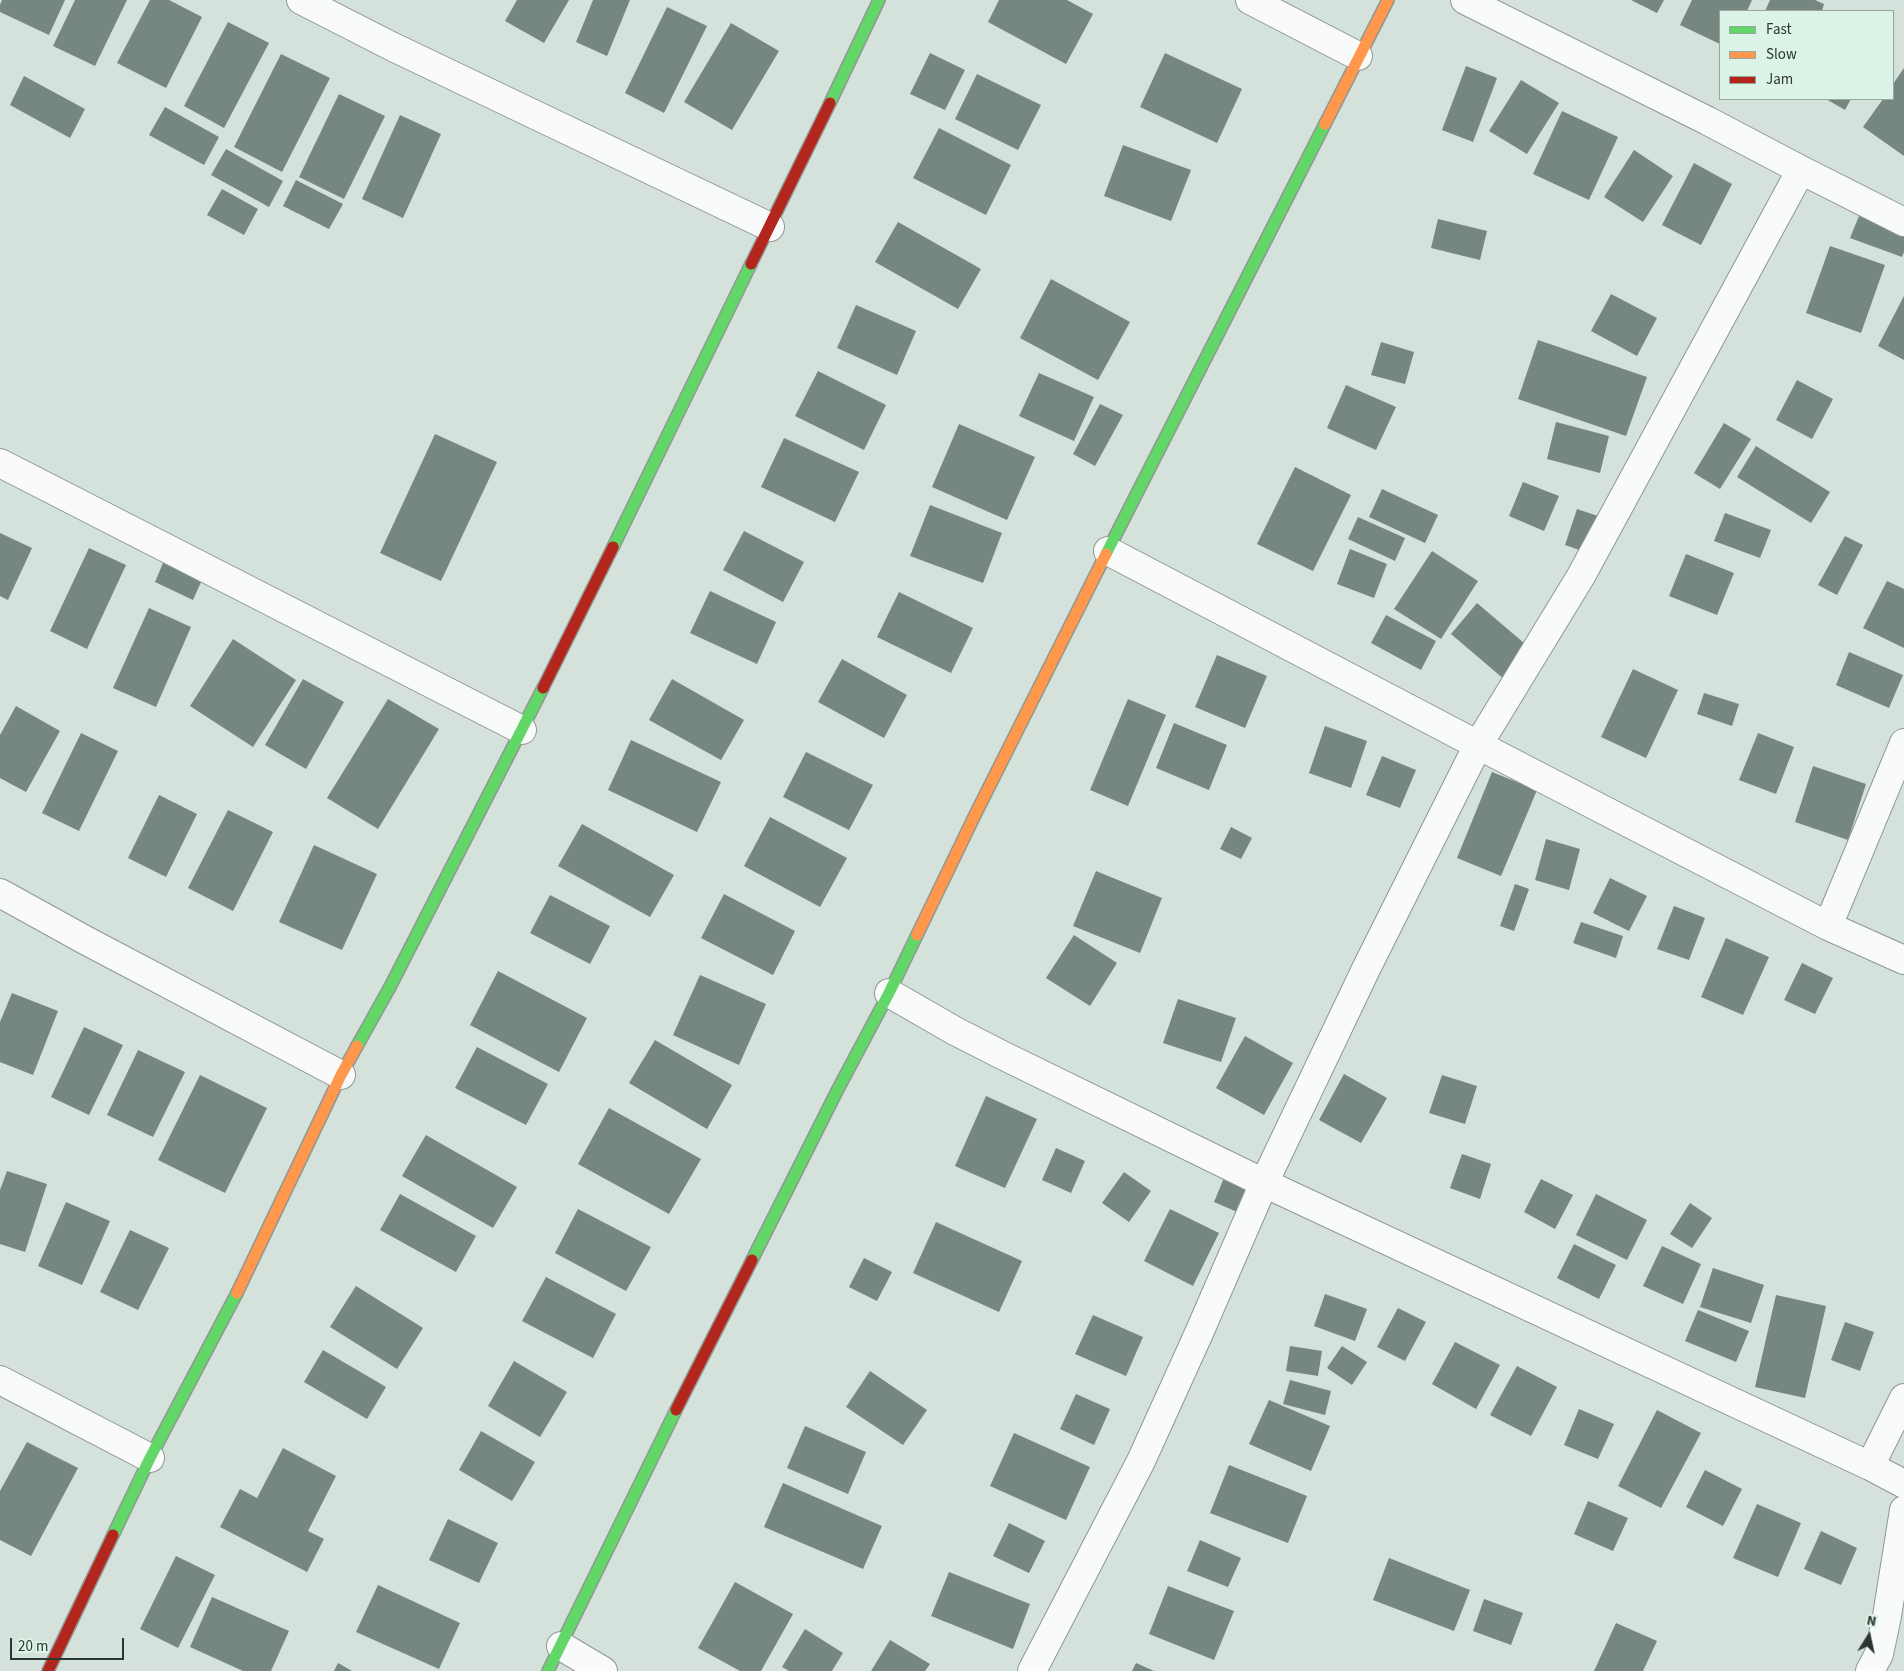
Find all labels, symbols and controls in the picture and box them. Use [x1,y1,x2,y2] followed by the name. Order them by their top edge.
[1719,10,1894,100] legend
[1766,19,1792,40] text: Fast
[1766,44,1797,65] text: Slow
[1766,69,1793,90] text: Jam
[1844,1611,1894,1661] north arrow
[1865,1611,1878,1632] text: N
[12,1628,126,1660] scale bar
[18,1636,48,1657] text: 20 m

